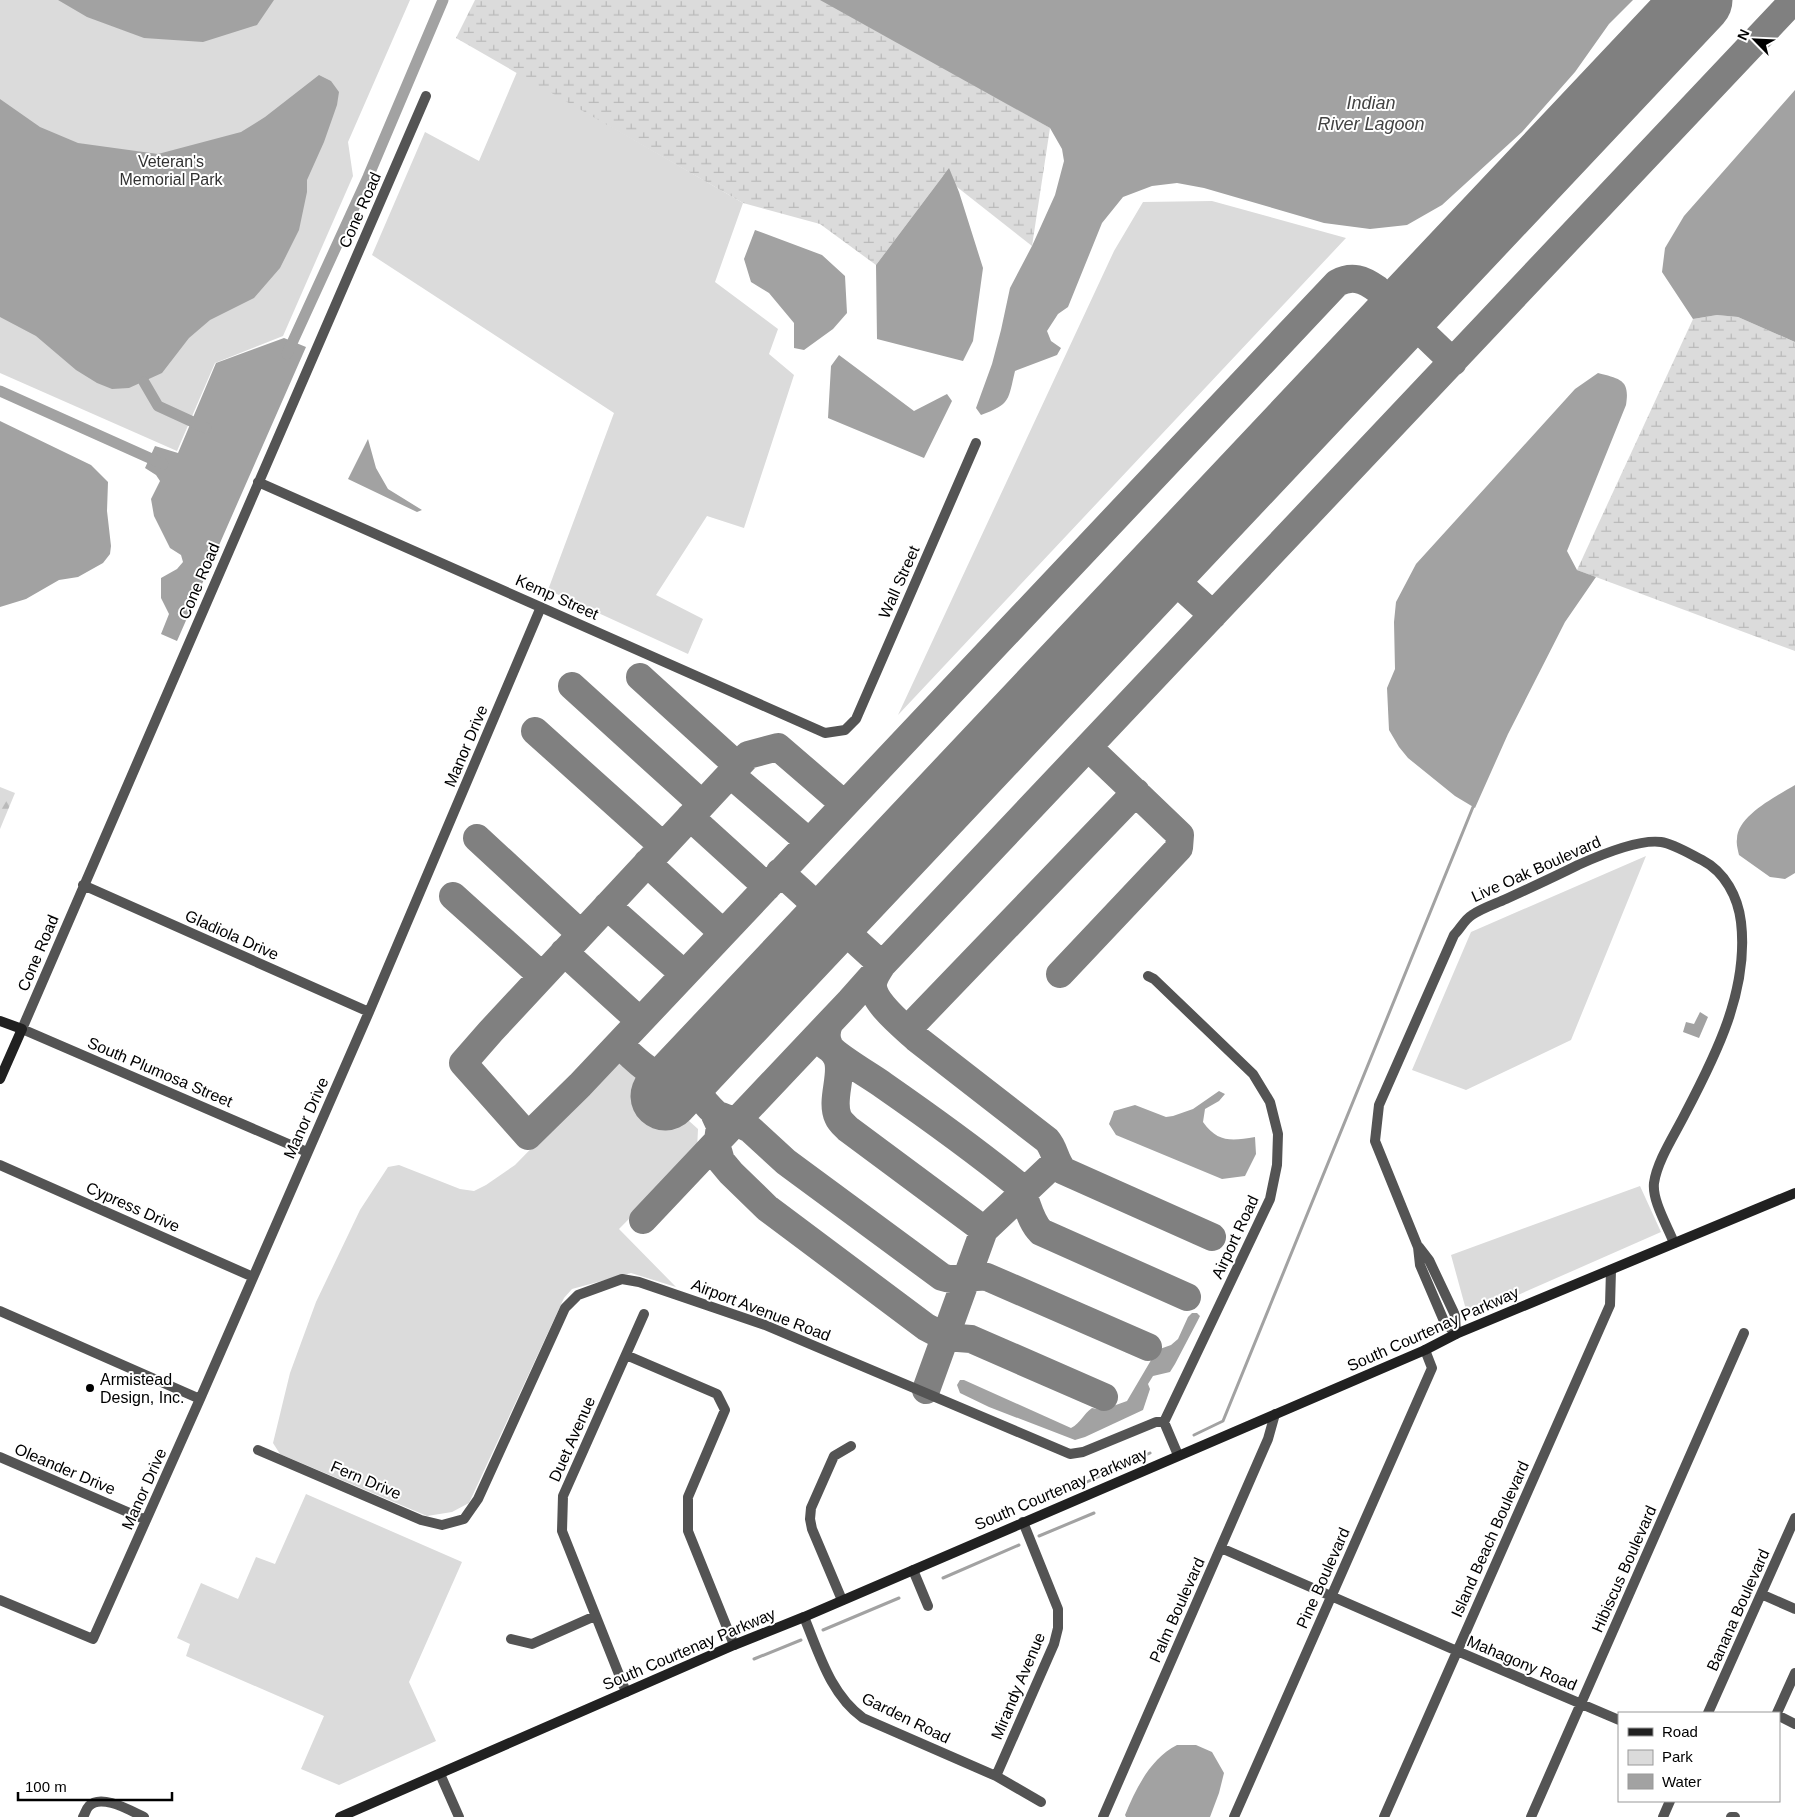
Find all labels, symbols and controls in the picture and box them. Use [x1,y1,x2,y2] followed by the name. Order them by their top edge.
[1730,15,1780,65] north arrow
[1734,27,1752,43] text: N
[1317,93,1425,134] water label: Indian River Lagoon
[119,153,224,188] park label: Veteran's Memorial Park
[336,170,384,250] street label: Cone Road
[175,540,223,622] street label: Cone Road
[875,543,923,621] street label: Wall Street
[513,571,602,623] street label: Kemp Street
[441,702,491,789] street label: Manor Drive
[1469,833,1603,905] street label: Live Oak Boulevard
[183,907,281,963] street label: Gladiola Drive
[14,912,62,994] street label: Cone Road
[85,1034,235,1110] street label: South Plumosa Street
[281,1075,332,1161] street label: Manor Drive
[84,1179,182,1235] street label: Cypress Drive
[1208,1193,1262,1281] street label: Airport Road
[689,1276,833,1344] street label: Airport Avenue Road
[1345,1283,1521,1375] street label: South Courtenay Parkway
[100,1371,184,1406] place label: Armistead Design, Inc.
[84,1382,96,1394] marker: Armistead Design, Inc.
[546,1394,598,1484] street label: Duet Avenue
[12,1440,118,1498] street label: Oleander Drive
[972,1445,1150,1533] street label: South Courtenay Parkway
[119,1446,170,1532] street label: Manor Drive
[328,1458,404,1502] street label: Fern Drive
[1448,1458,1532,1620] street label: Island Beach Boulevard
[1588,1503,1660,1635] street label: Hibiscus Boulevard
[1293,1525,1353,1631] street label: Pine Boulevard
[1703,1546,1773,1674] street label: Banana Boulevard
[1146,1555,1208,1665] street label: Palm Boulevard
[600,1605,778,1693] street label: South Courtenay Parkway
[988,1630,1048,1742] street label: Mirandy Avenue
[1465,1632,1579,1694] street label: Mahagony Road
[859,1689,953,1747] street label: Garden Road
[1618,1712,1780,1802] legend
[1662,1723,1698,1740] text: Road
[1662,1748,1693,1765] text: Park
[18,1770,171,1802] scale bar
[1662,1773,1701,1790] text: Water
[25,1778,67,1795] text: 100 m

